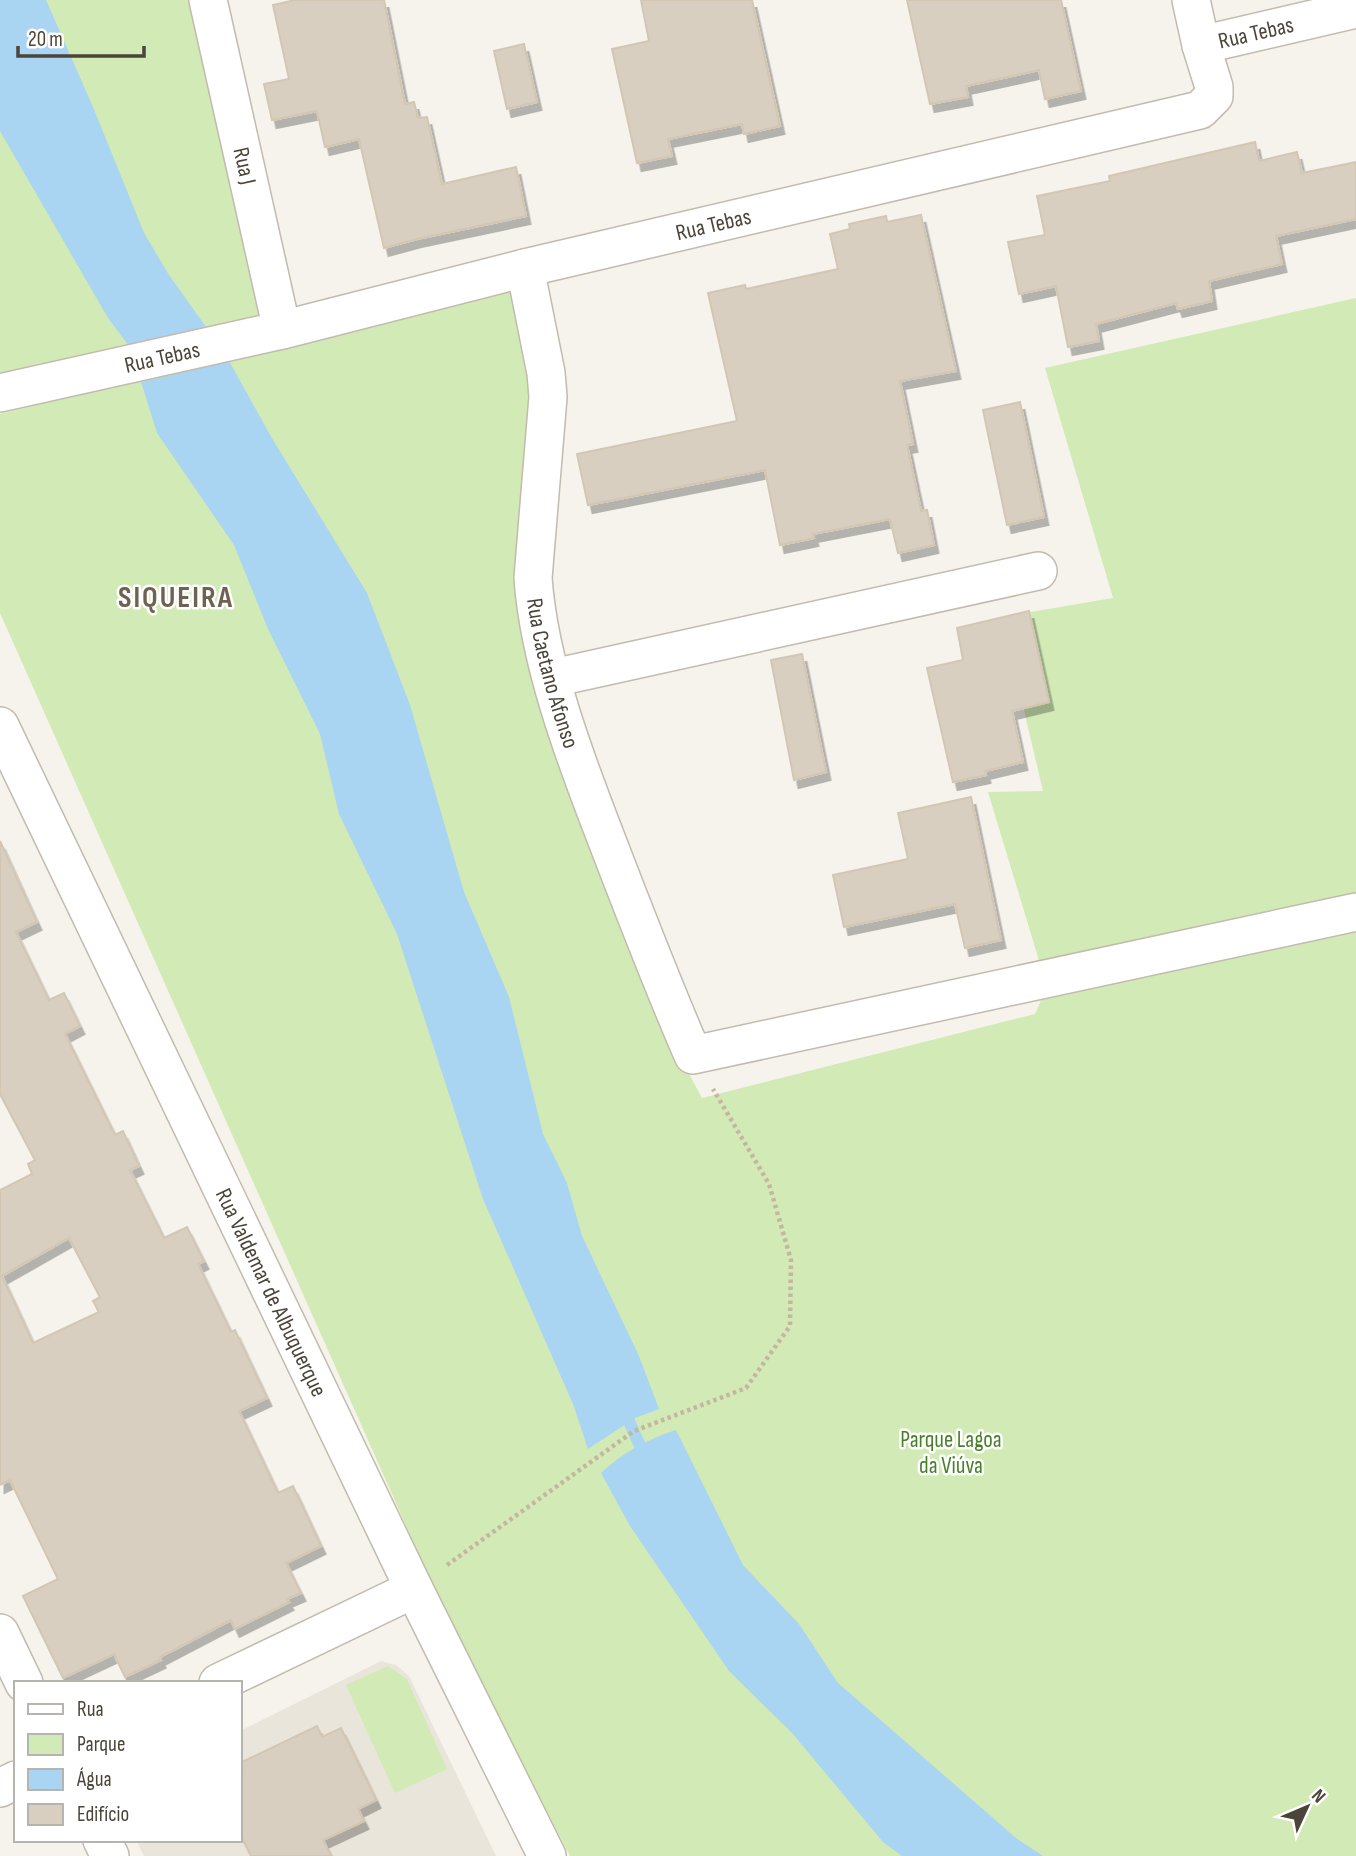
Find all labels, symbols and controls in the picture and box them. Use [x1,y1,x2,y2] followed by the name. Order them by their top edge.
[1216,11,1296,56] street label: Rua Tebas
[18,14,144,58] scale bar
[28,27,63,52] text: 20 m
[226,145,262,187] street label: Rua J
[673,203,754,247] street label: Rua Tebas
[122,336,203,380] street label: Rua Tebas
[118,580,234,616] district label: SIQUEIRA
[520,596,585,752] street label: Rua Caetano Afonso
[209,1184,333,1401] street label: Rua Valdemar de Albuquerque
[900,1426,1002,1480] park label: Parque Lagoa da Viúva
[14,1681,242,1842] legend
[77,1697,104,1722] text: Rua
[77,1732,125,1757] text: Parque
[76,1767,112,1792] text: Água
[1272,1772,1342,1842] north arrow
[1306,1785,1330,1808] text: N
[77,1802,129,1827] text: Edifício

